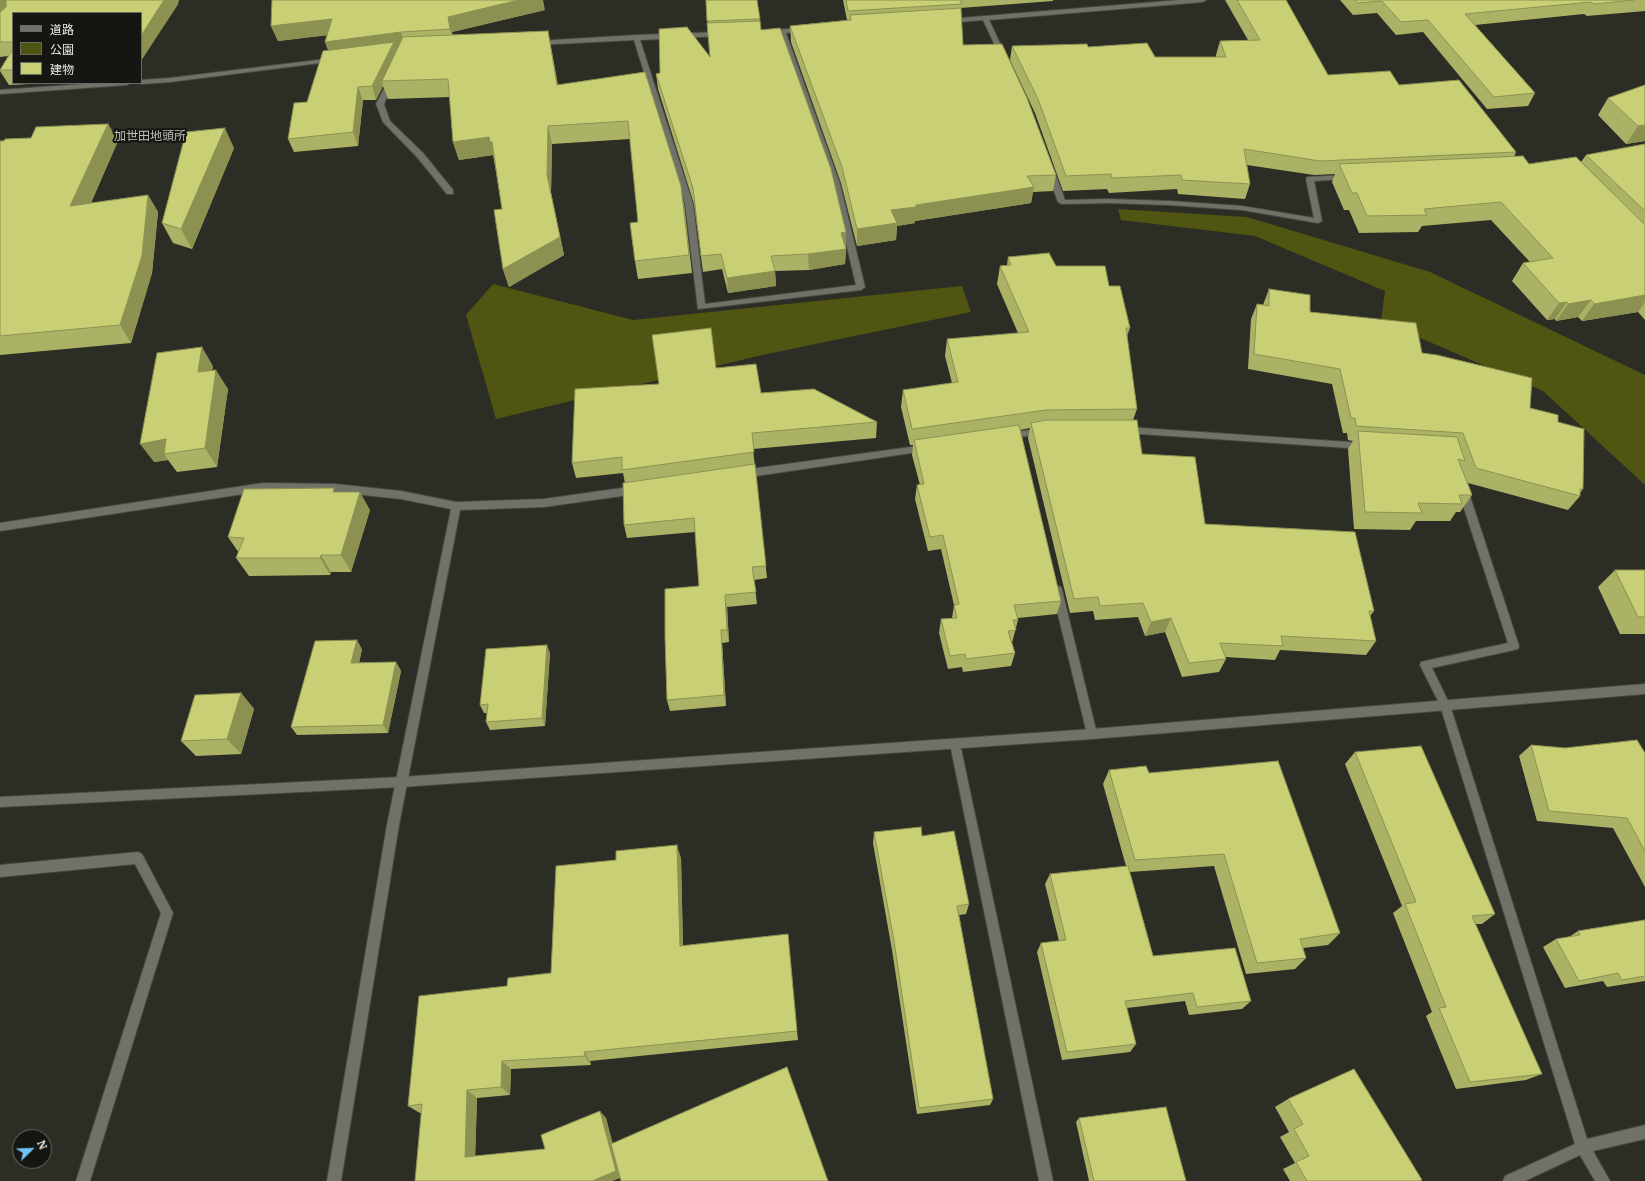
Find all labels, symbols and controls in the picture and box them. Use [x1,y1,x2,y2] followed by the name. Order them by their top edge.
[12,12,142,84] legend
[50,22,74,37] text: 道路
[50,42,74,57] text: 公園
[50,62,74,77] text: 建物
[114,130,186,144] district label: 加世田地頭所
[12,1129,52,1169] north arrow
[34,1138,50,1151] text: N

